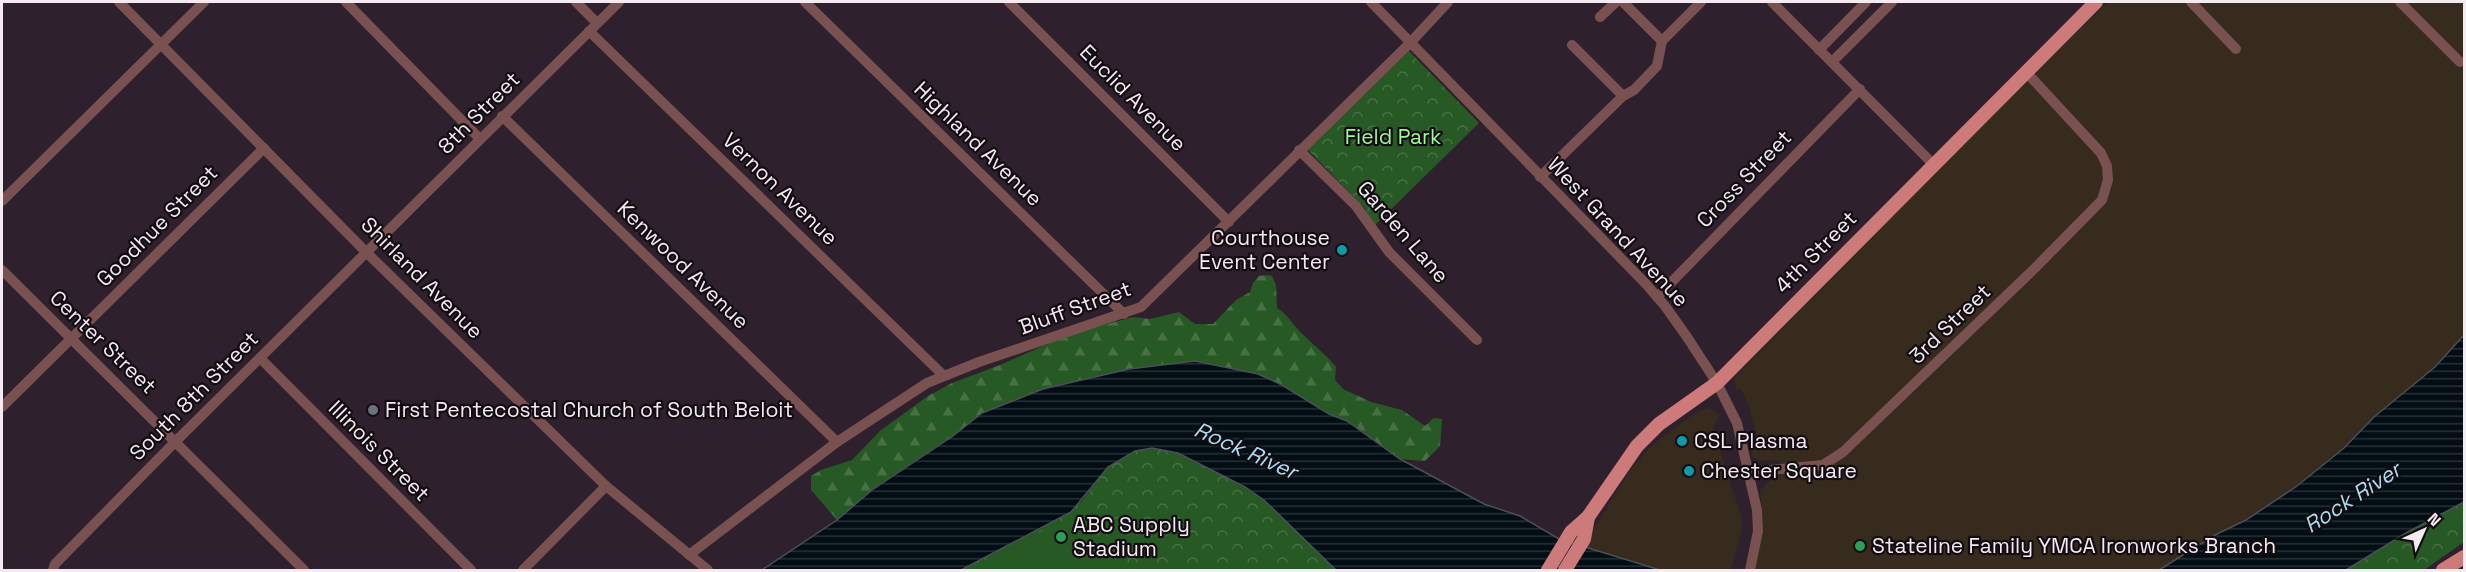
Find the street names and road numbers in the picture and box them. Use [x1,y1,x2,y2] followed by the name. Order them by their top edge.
[1074,38,1193,157] street label: Euclid Avenue
[432,66,525,159] street label: 8th Street
[908,76,1048,212] street label: Highland Avenue
[1690,124,1797,233] street label: Cross Street
[717,127,844,251] street label: Vernon Avenue
[1542,151,1695,312] street label: West Grand Avenue
[90,159,223,292] street label: Goodhue Street
[1352,175,1455,288] street label: Garden Lane
[612,195,755,334] street label: Kenwood Avenue
[1769,205,1862,298] street label: 4th Street
[356,211,489,344] street label: Shirland Avenue
[1015,275,1135,340] street label: Bluff Street
[1903,278,1996,369] street label: 3rd Street
[44,284,162,399] street label: Center Street
[123,325,264,466] street label: South 8th Street
[323,394,436,507] street label: Illinois Street

